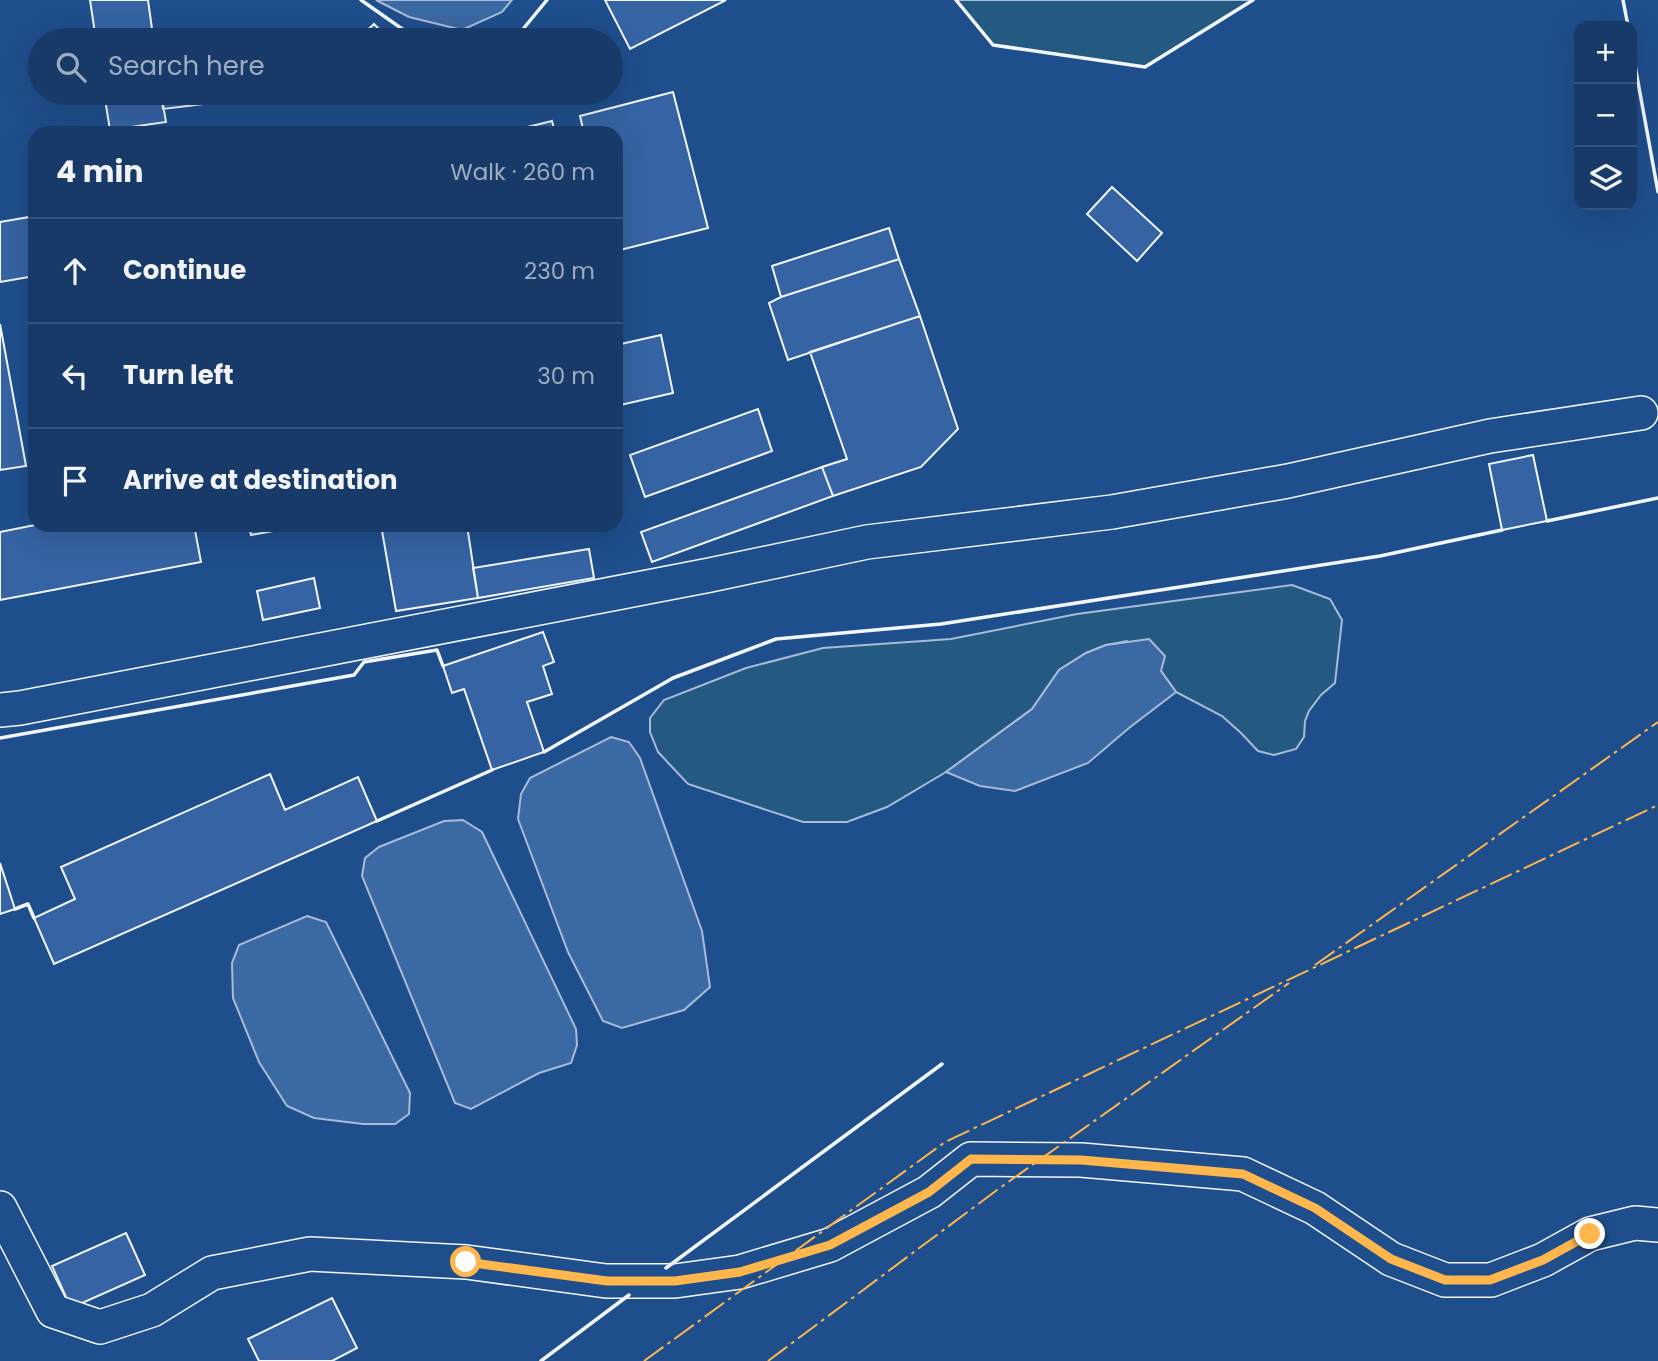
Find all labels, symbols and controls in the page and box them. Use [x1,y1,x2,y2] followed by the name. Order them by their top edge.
[1574,21,1637,210] map controls
[1574,21,1637,84] button: +
[28,28,623,105] search box
[52,48,90,86] icon: search
[108,48,265,84] text: Search here
[1574,84,1637,147] button: −
[1574,147,1637,210] button: layers
[56,150,144,193] text: 4 min
[450,156,595,188] text: Walk · 260 m
[56,252,94,290] icon: ahead
[123,252,246,288] text: Continue
[524,255,595,287] text: 230 m
[56,357,94,395] icon: left
[123,357,234,393] text: Turn left
[537,360,595,392] text: 30 m
[56,462,94,500] icon: arrive
[123,462,398,498] text: Arrive at destination
[1574,1218,1605,1249] route end
[450,1246,481,1277] route start

